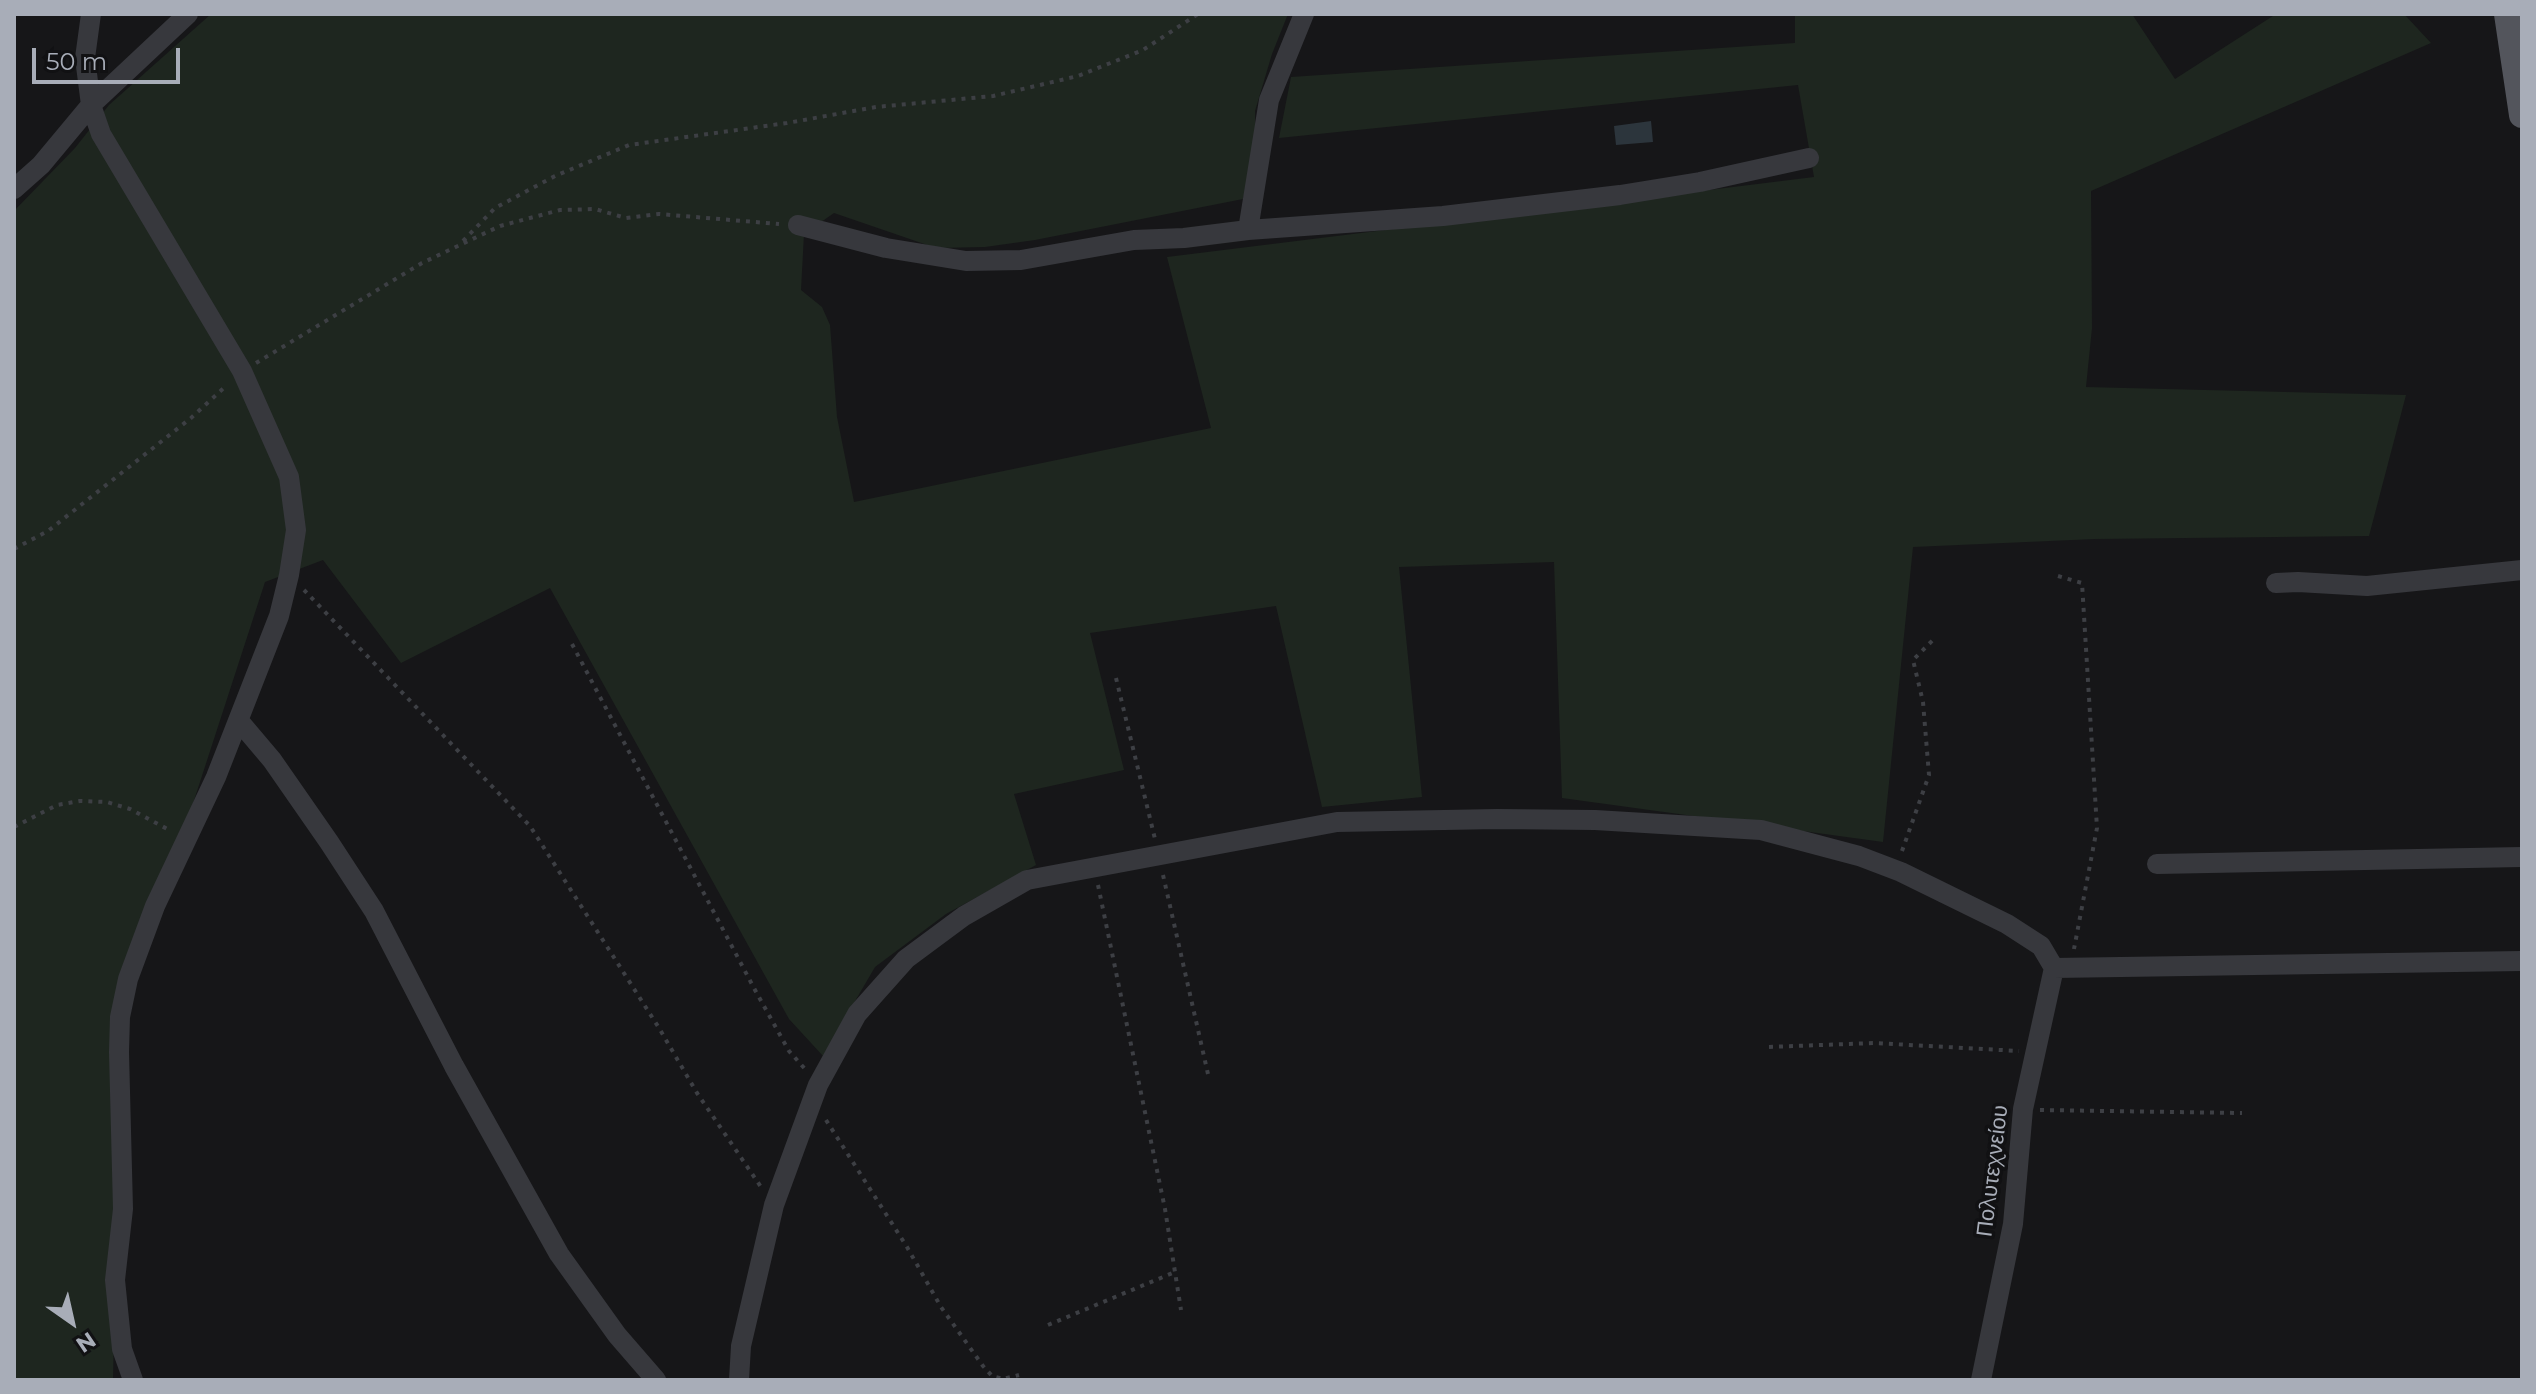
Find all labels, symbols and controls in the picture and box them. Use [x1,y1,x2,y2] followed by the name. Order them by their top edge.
[36,32,184,82] scale bar
[46,47,107,76] text: 50 m
[1972,1104,2014,1238] street label: Πολυτεχνείου
[32,1282,112,1362] north arrow
[71,1326,101,1358] text: N

